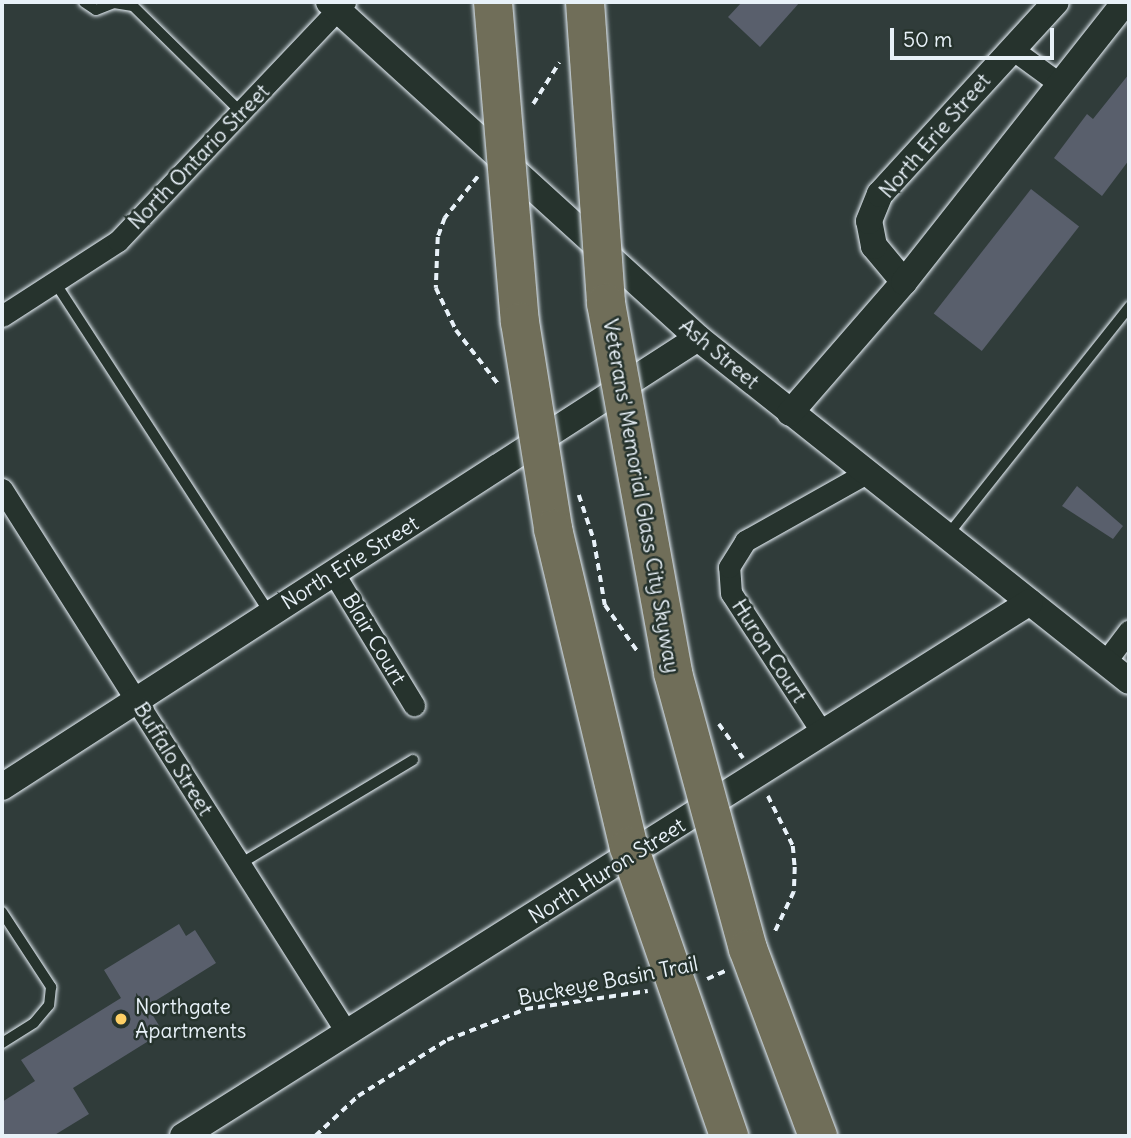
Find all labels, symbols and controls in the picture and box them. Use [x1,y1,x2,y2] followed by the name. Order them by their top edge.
[893,14,1058,58] scale bar
[903,26,952,53] text: 50 m
[874,69,996,203] street label: North Erie Street
[123,79,275,235] street label: North Ontario Street
[674,313,764,395] street label: Ash Street
[597,317,685,675] street label: Veterans' Memorial Glass City Skyway
[277,511,423,615] street label: North Erie Street
[337,589,411,689] street label: Blair Court
[726,595,812,707] street label: Huron Court
[128,698,218,820] street label: Buffalo Street
[524,813,690,929] street label: North Huron Street
[516,951,700,1011] street label: Buckeye Basin Trail
[135,994,246,1044] place label: Northgate Apartments
[113,1011,129,1027] marker: Northgate Apartments

